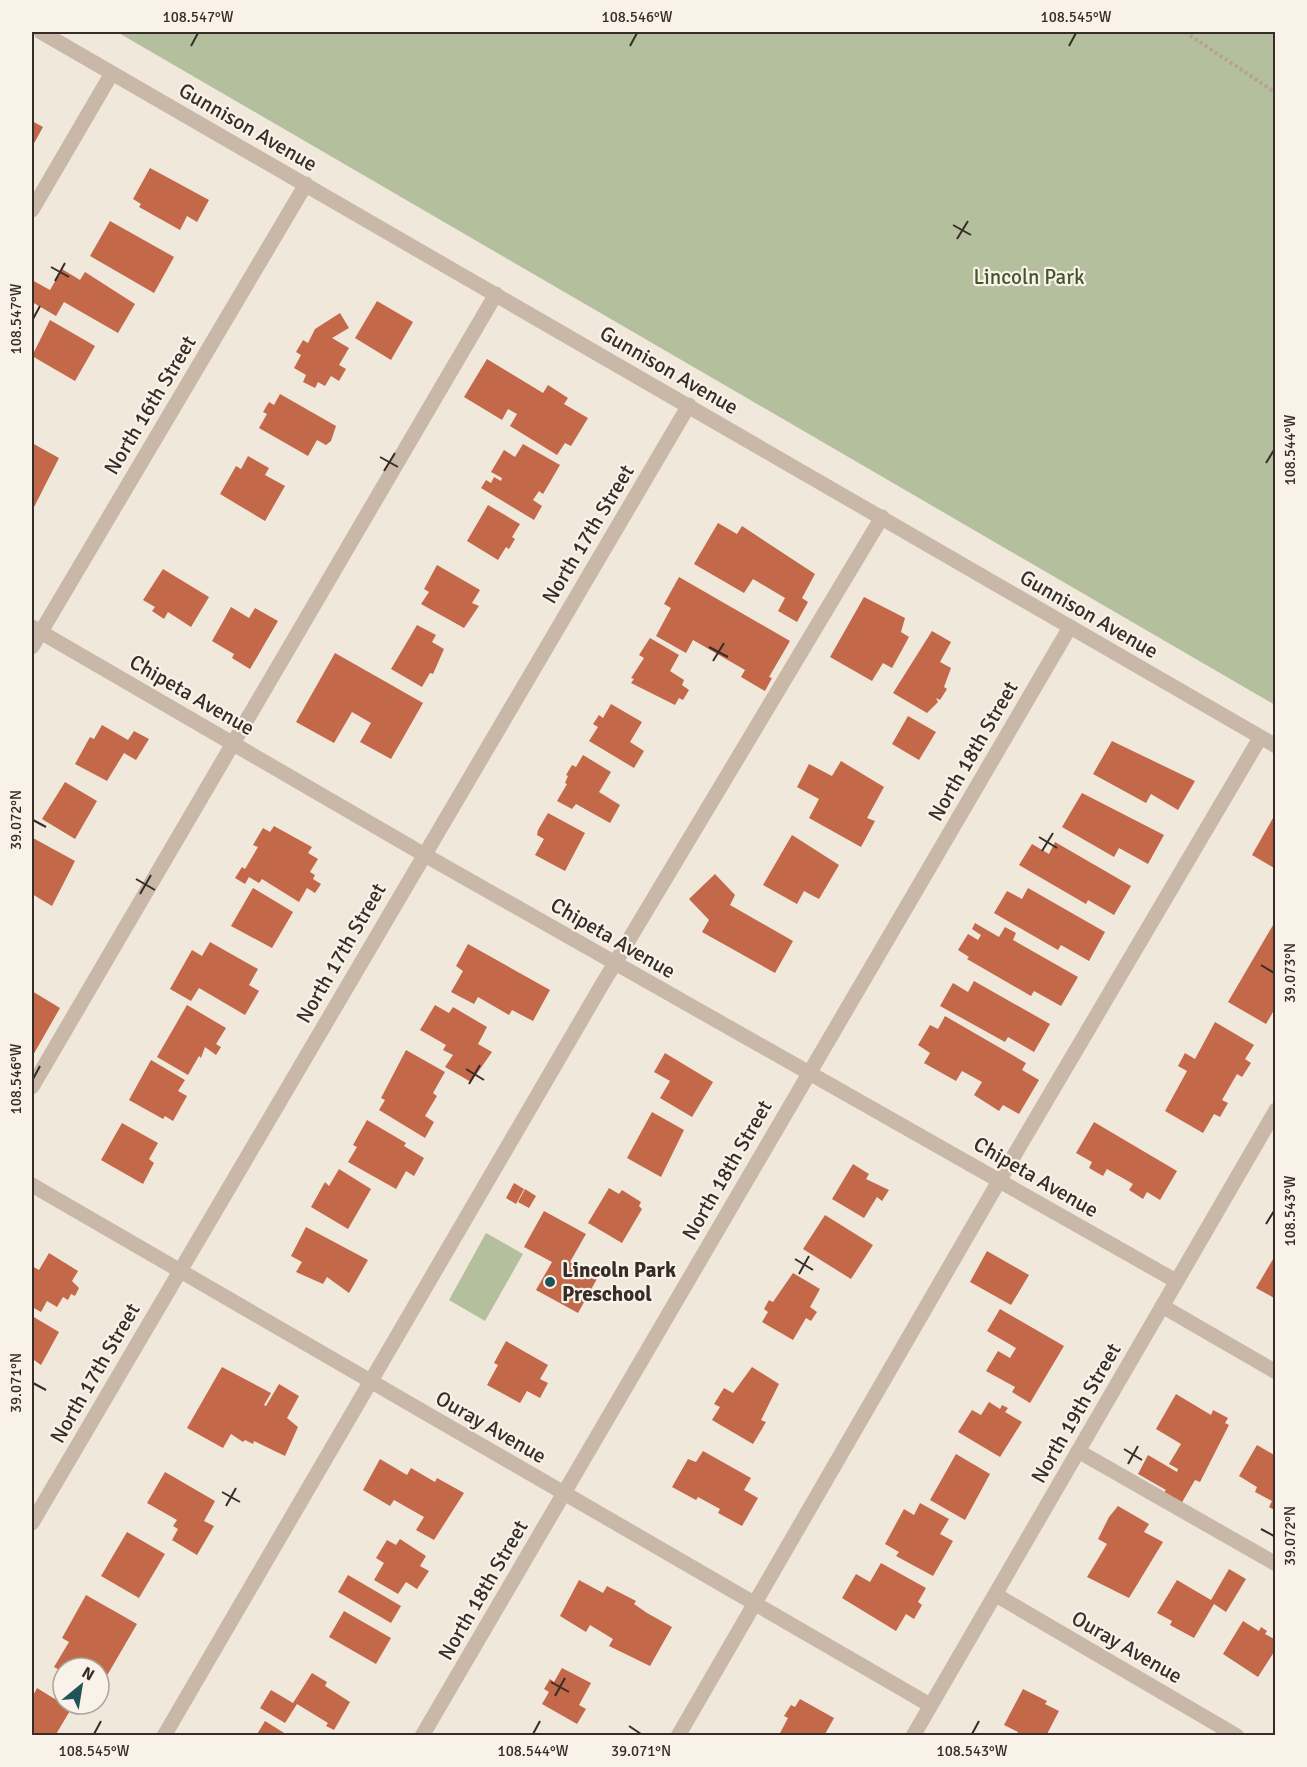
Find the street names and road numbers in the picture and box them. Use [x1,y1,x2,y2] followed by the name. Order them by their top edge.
[174,77,322,177] street label: Gunnison Avenue
[595,320,743,420] street label: Gunnison Avenue
[98,331,202,479] street label: North 16th Street
[536,460,640,608] street label: North 17th Street
[1015,564,1163,664] street label: Gunnison Avenue
[125,649,259,741] street label: Chipeta Avenue
[922,676,1024,826] street label: North 18th Street
[290,878,392,1028] street label: North 17th Street
[546,892,680,984] street label: Chipeta Avenue
[676,1095,778,1245] street label: North 18th Street
[969,1131,1103,1223] street label: Chipeta Avenue
[44,1298,146,1448] street label: North 17th Street
[1025,1338,1127,1488] street label: North 19th Street
[431,1385,551,1469] street label: Ouray Avenue
[432,1515,534,1665] street label: North 18th Street
[1067,1605,1187,1689] street label: Ouray Avenue

